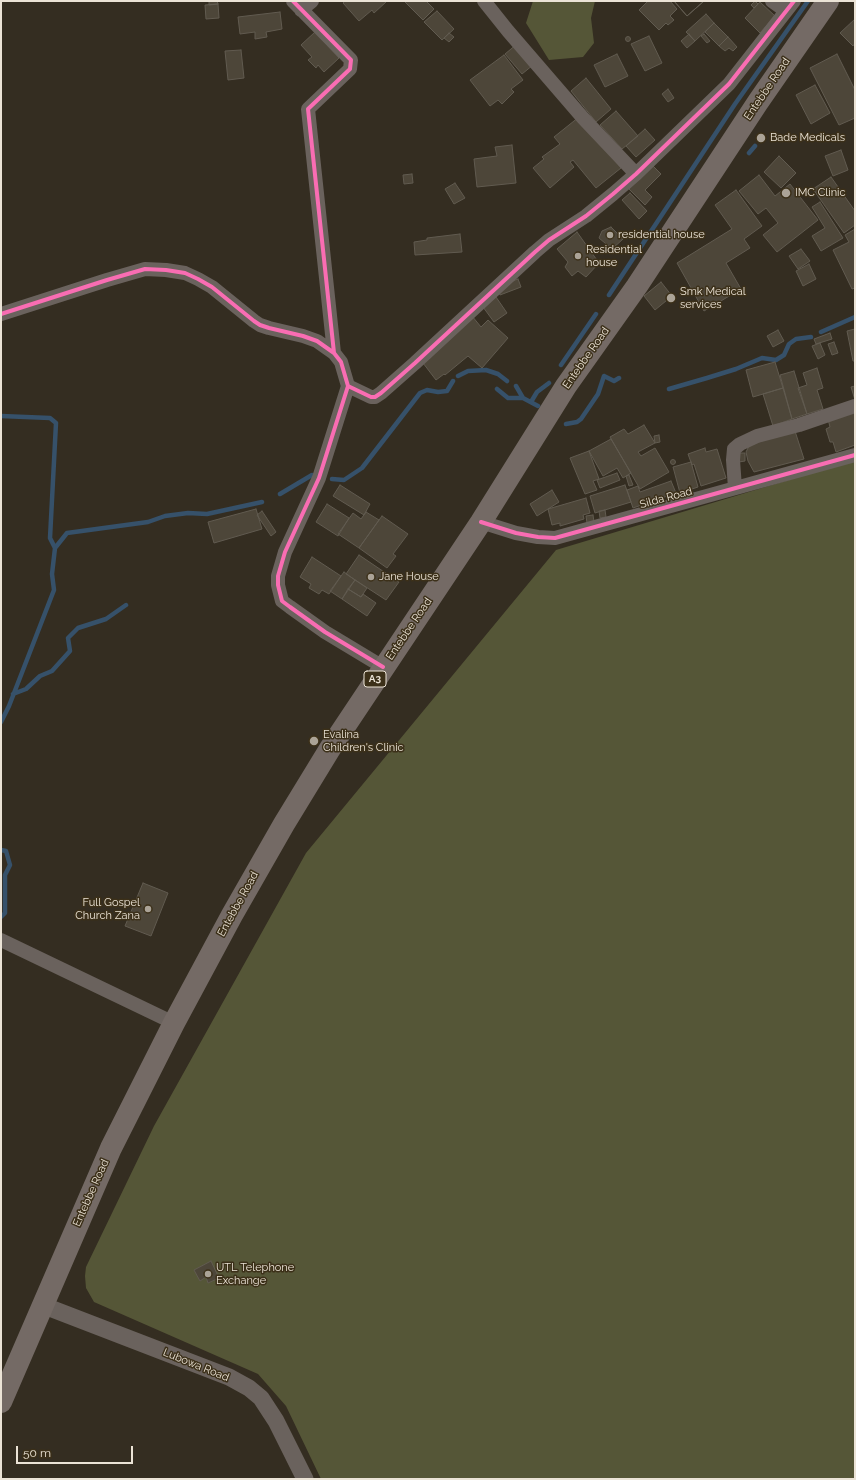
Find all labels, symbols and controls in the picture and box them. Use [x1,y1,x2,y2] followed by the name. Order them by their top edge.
[741,55,793,123] street label: Entebbe Road
[770,131,845,145] place label: Bade Medicals
[755,132,767,144] marker: Bade Medicals
[795,186,846,200] place label: IMC Clinic
[780,187,792,199] marker: IMC Clinic
[618,228,705,242] place label: residential house
[605,230,615,240] marker: residential house
[586,243,642,269] place label: Residential house
[573,251,583,261] marker: Residential house
[680,285,746,311] place label: Smk Medical services
[665,292,677,304] marker: Smk Medical services
[560,325,612,391] street label: Entebbe Road
[638,485,694,511] street label: Silda Road
[379,570,439,584] place label: Jane House
[366,572,376,582] marker: Jane House
[383,595,435,663] street label: Entebbe Road
[364,671,386,687] road number: A3
[323,728,404,754] place label: Evalina Children's Clinic
[308,735,320,747] marker: Evalina Children's Clinic
[215,869,261,939] street label: Entebbe Road
[75,896,140,922] place label: Full Gospel Church Zana
[143,904,153,914] marker: Full Gospel Church Zana
[70,1157,112,1229] street label: Entebbe Road
[216,1261,294,1287] place label: UTL Telephone Exchange
[203,1269,213,1279] marker: UTL Telephone Exchange
[161,1346,231,1384] street label: Lubowa Road
[18,1438,135,1464] scale bar
[23,1446,51,1460] text: 50 m

